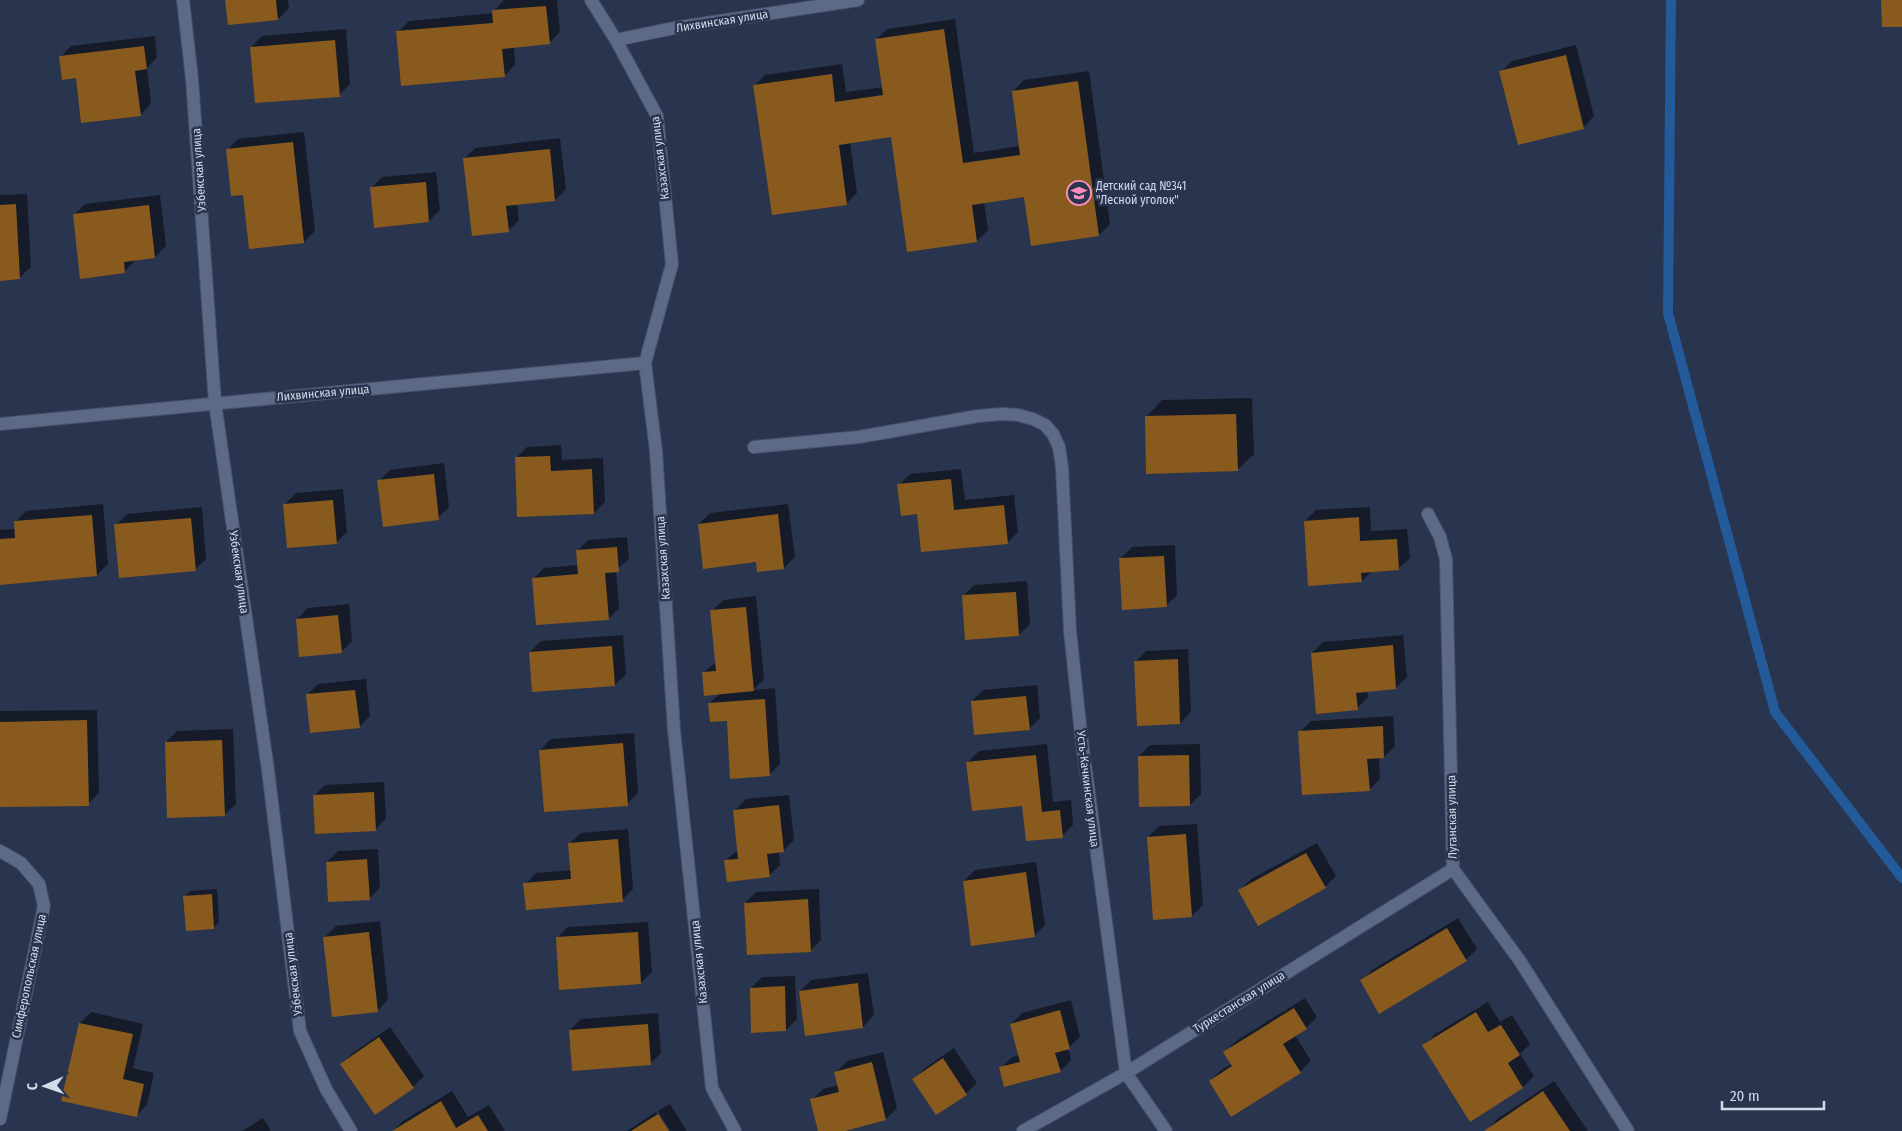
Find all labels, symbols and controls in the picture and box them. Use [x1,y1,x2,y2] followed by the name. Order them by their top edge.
[675,7,769,35] street label: Лихвинская улица
[648,115,672,200] street label: Казахская улица
[189,128,209,213] street label: Узбекская улица
[1095,179,1186,207] place label: Детский сад №341 "Лесной уголок"
[1066,180,1092,206] school or university icon: Детский сад №341 "Лесной уголок"
[276,382,370,404] street label: Лихвинская улица
[653,516,673,600] street label: Казахская улица
[226,529,252,615] street label: Узбекская улица
[1074,729,1102,848] street label: Усть-Качкинская улица
[1444,775,1460,859] street label: Луганская улица
[9,912,49,1039] street label: Симферопольская улица
[688,920,710,1004] street label: Казахская улица
[281,932,305,1017] street label: Узбекская улица
[1191,968,1288,1036] street label: Туркестанская улица
[20,1061,70,1111] north arrow
[1722,1078,1824,1110] scale bar
[24,1082,41,1090] text: С
[1730,1087,1760,1105] text: 20 m

